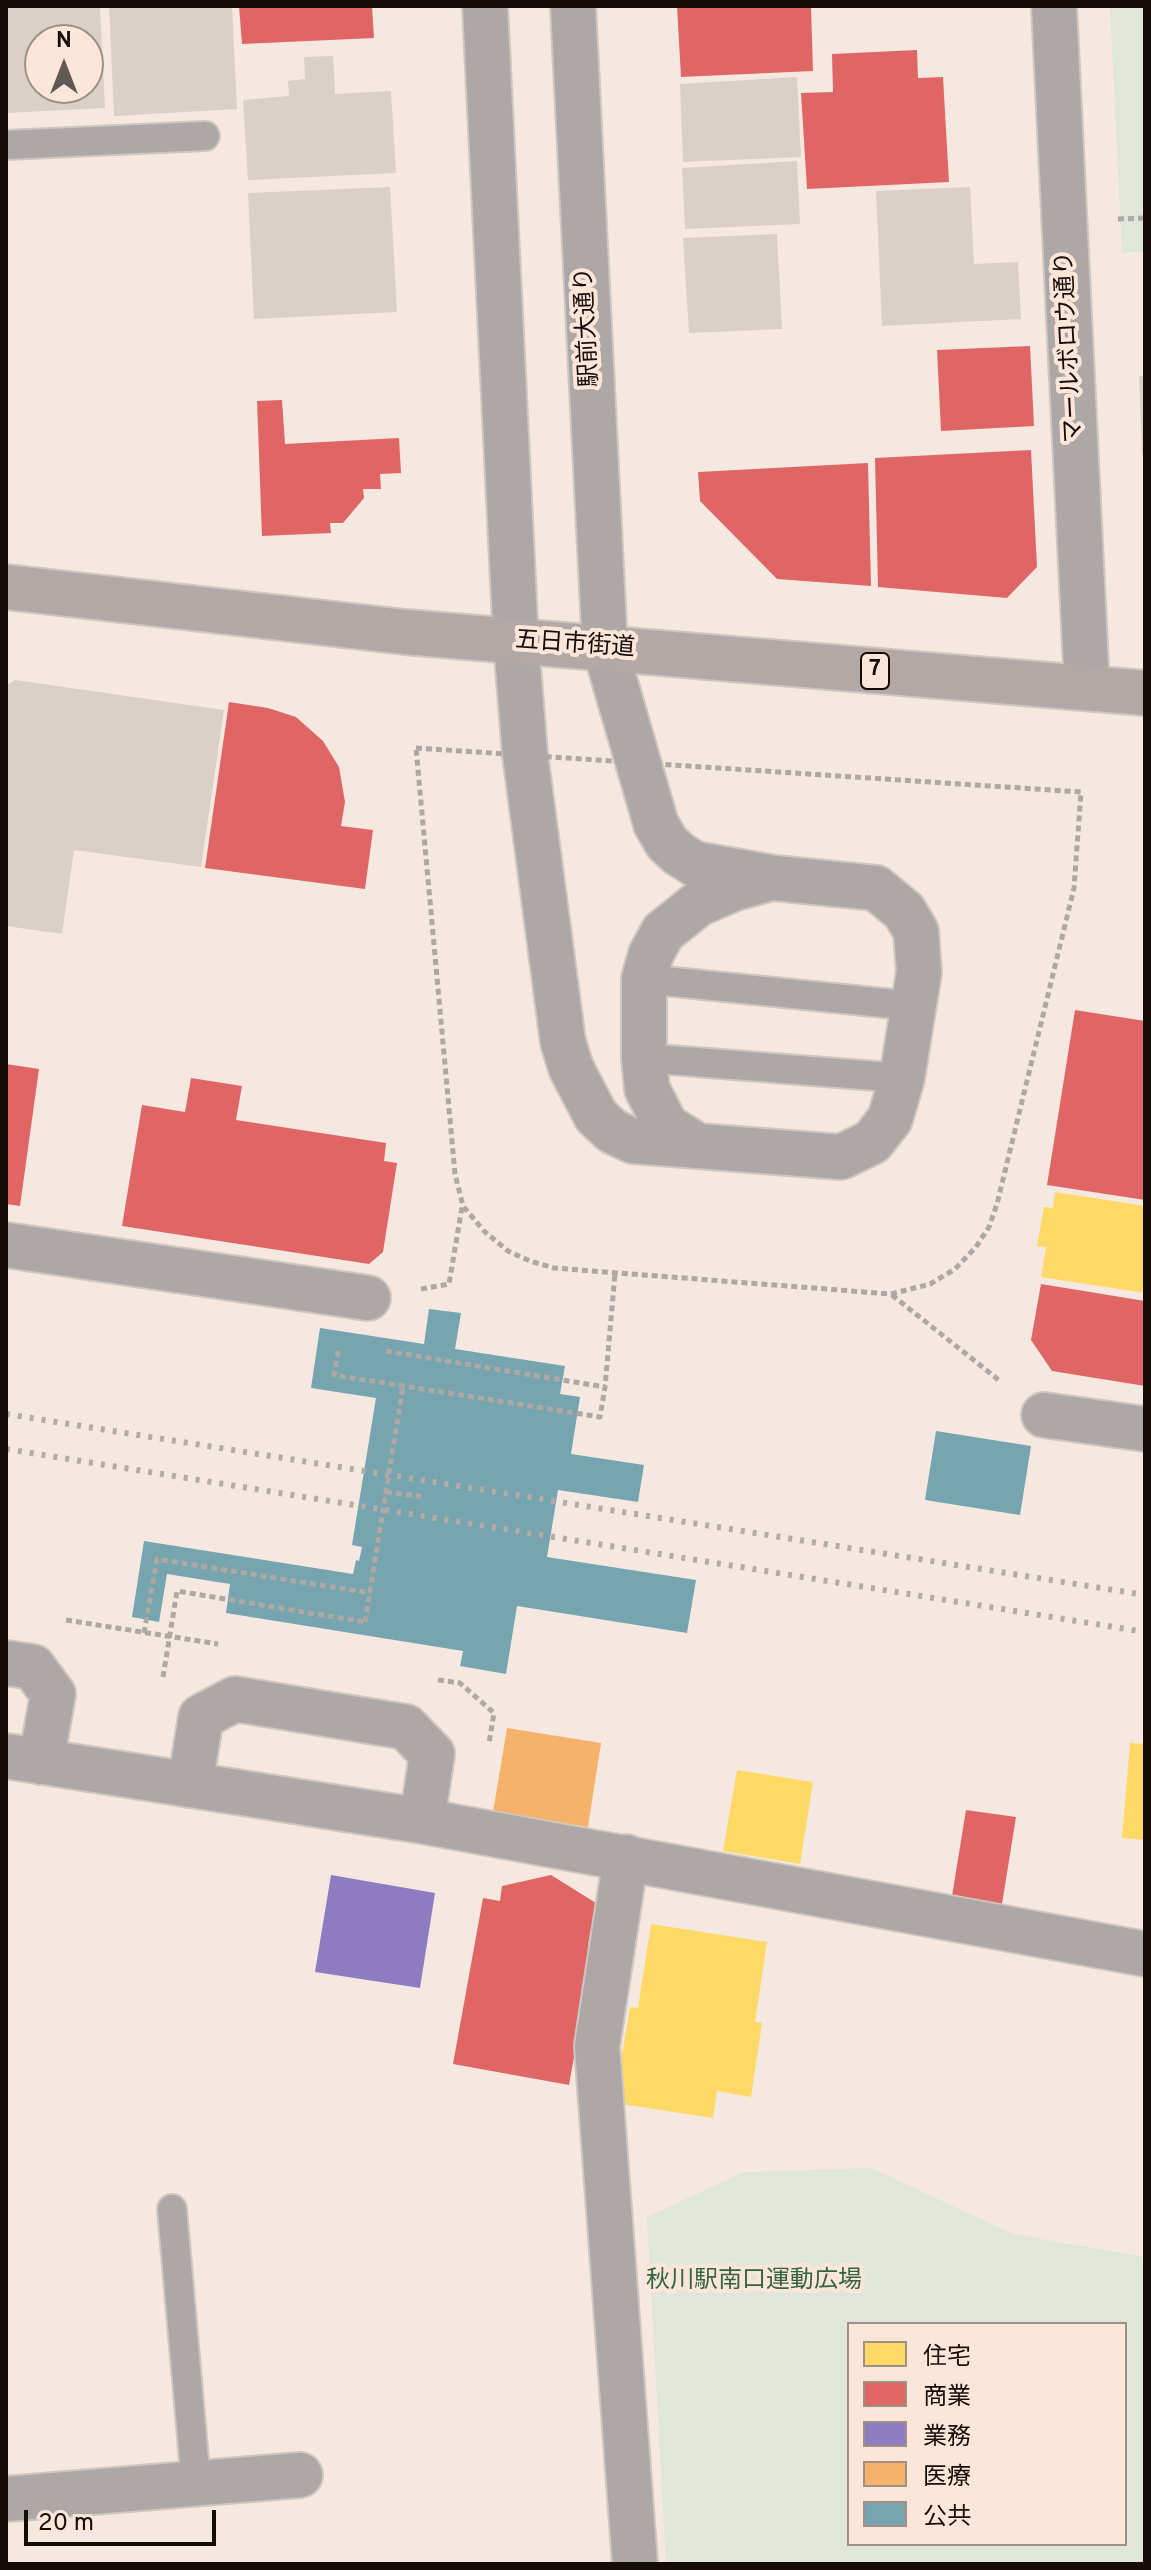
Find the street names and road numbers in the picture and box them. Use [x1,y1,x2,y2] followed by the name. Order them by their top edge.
[1052,250,1090,444] street label: マールボロウ通り
[571,266,607,388] street label: 駅前大通り
[514,627,636,665] street label: 五日市街道
[861,653,889,689] road number: 7

